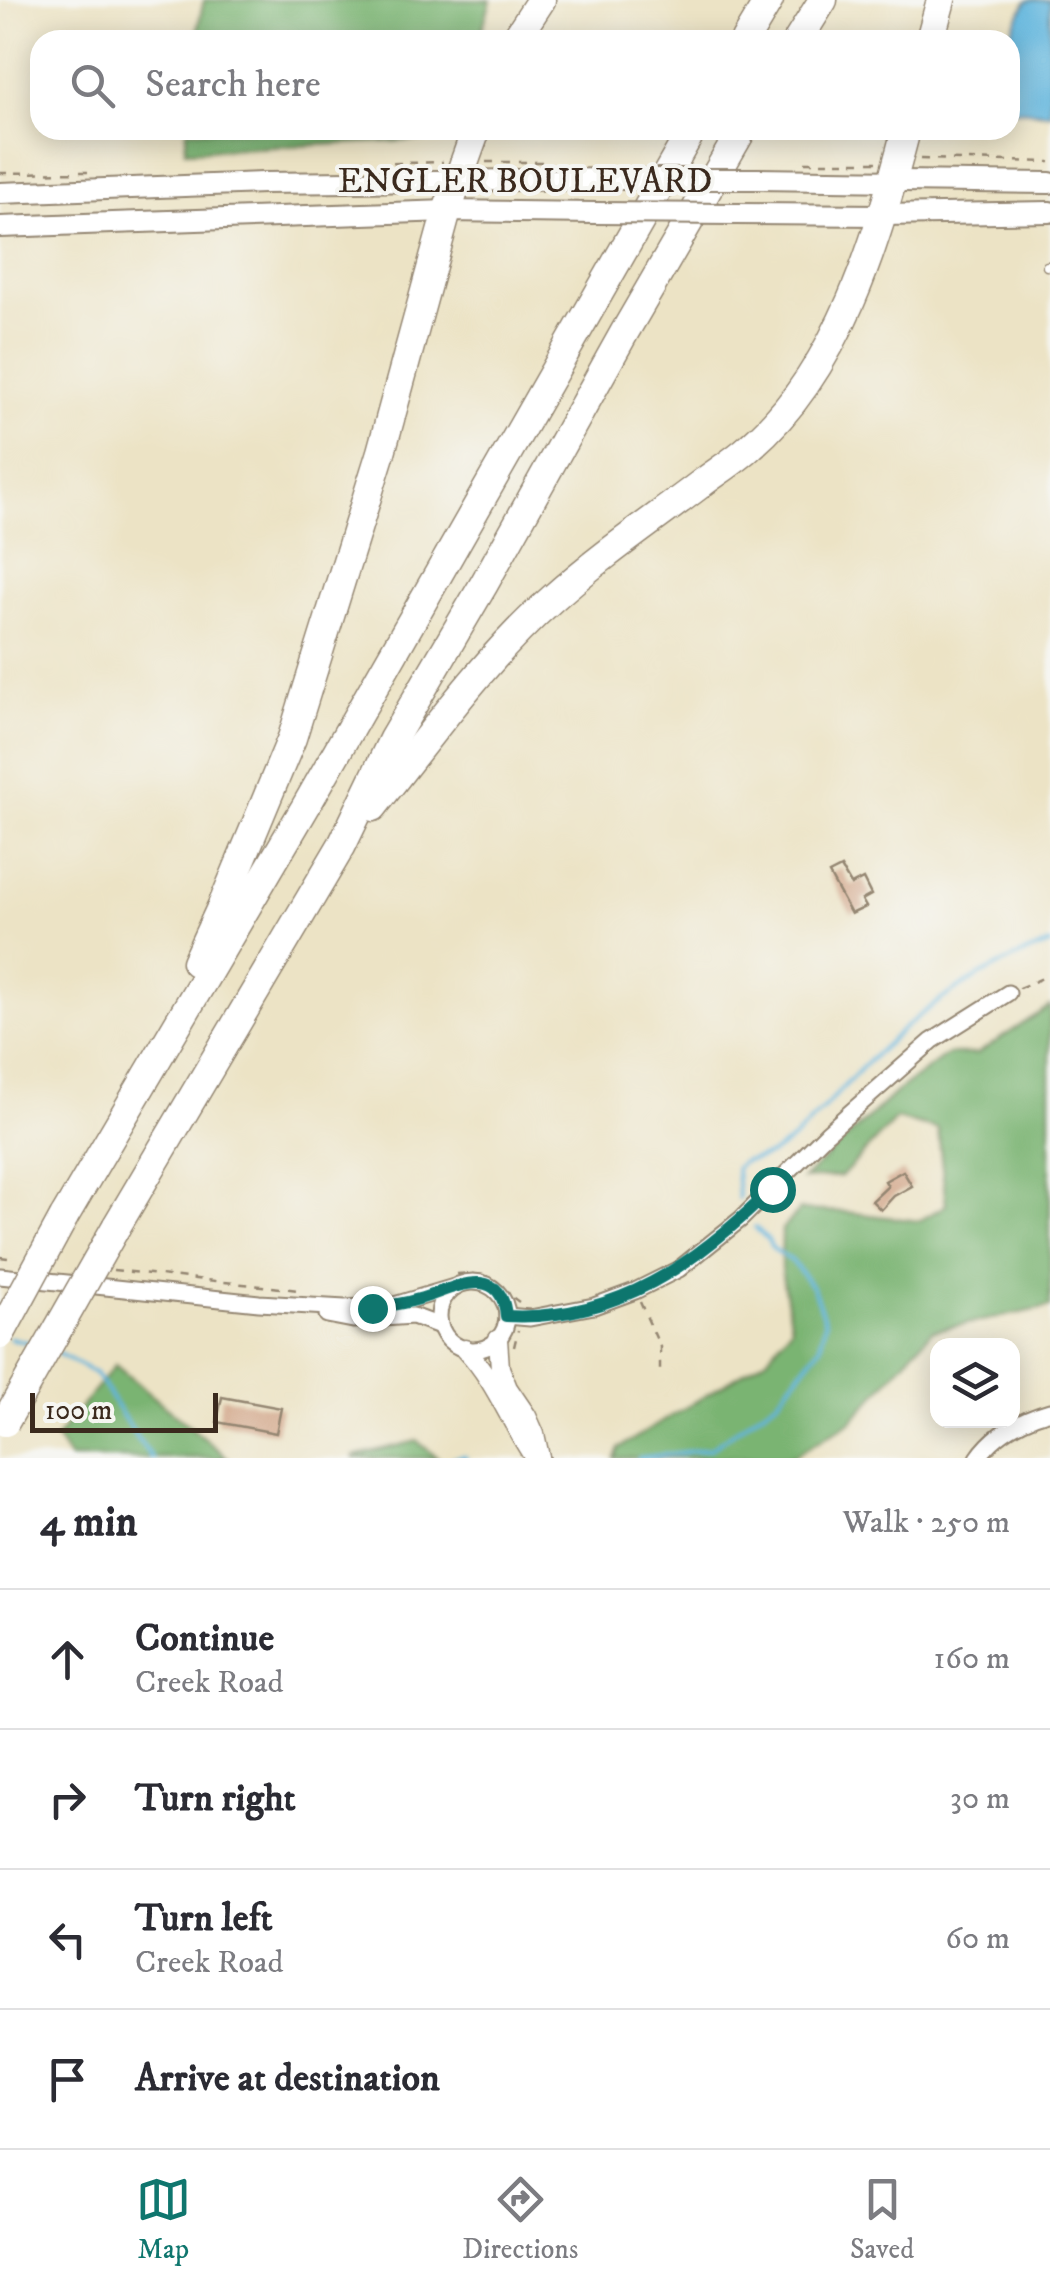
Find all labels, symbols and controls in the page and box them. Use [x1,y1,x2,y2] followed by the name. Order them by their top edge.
[30,30,1020,140] search box
[65,58,120,113] icon: search
[145,61,321,109] text: Search here
[338,160,712,204] street label: ENGLER BOULEVARD
[750,1167,796,1213] route start
[350,1286,396,1332] route end
[930,1338,1020,1428] map controls
[930,1338,1020,1428] button: layers
[30,1388,218,1432] scale bar
[45,1393,112,1428] text: 100 m
[40,1497,138,1549] text: 4 min
[843,1503,1010,1543] text: Walk · 250 m
[135,1615,274,1663] text: Continue
[40,1632,95,1687] icon: ahead
[934,1639,1010,1679] text: 160 m
[135,1663,284,1703] text: Creek Road
[40,1772,95,1827] icon: right
[135,1775,296,1823] text: Turn right
[950,1779,1010,1819] text: 30 m
[135,1895,273,1943] text: Turn left
[40,1912,95,1967] icon: left
[945,1919,1010,1959] text: 60 m
[135,1943,284,1983] text: Creek Road
[40,2052,95,2107] icon: arrive
[135,2055,440,2103] text: Arrive at destination
[136,2172,191,2267] tab: Map
[462,2172,578,2267] tab: Directions
[850,2172,914,2267] tab: Saved

